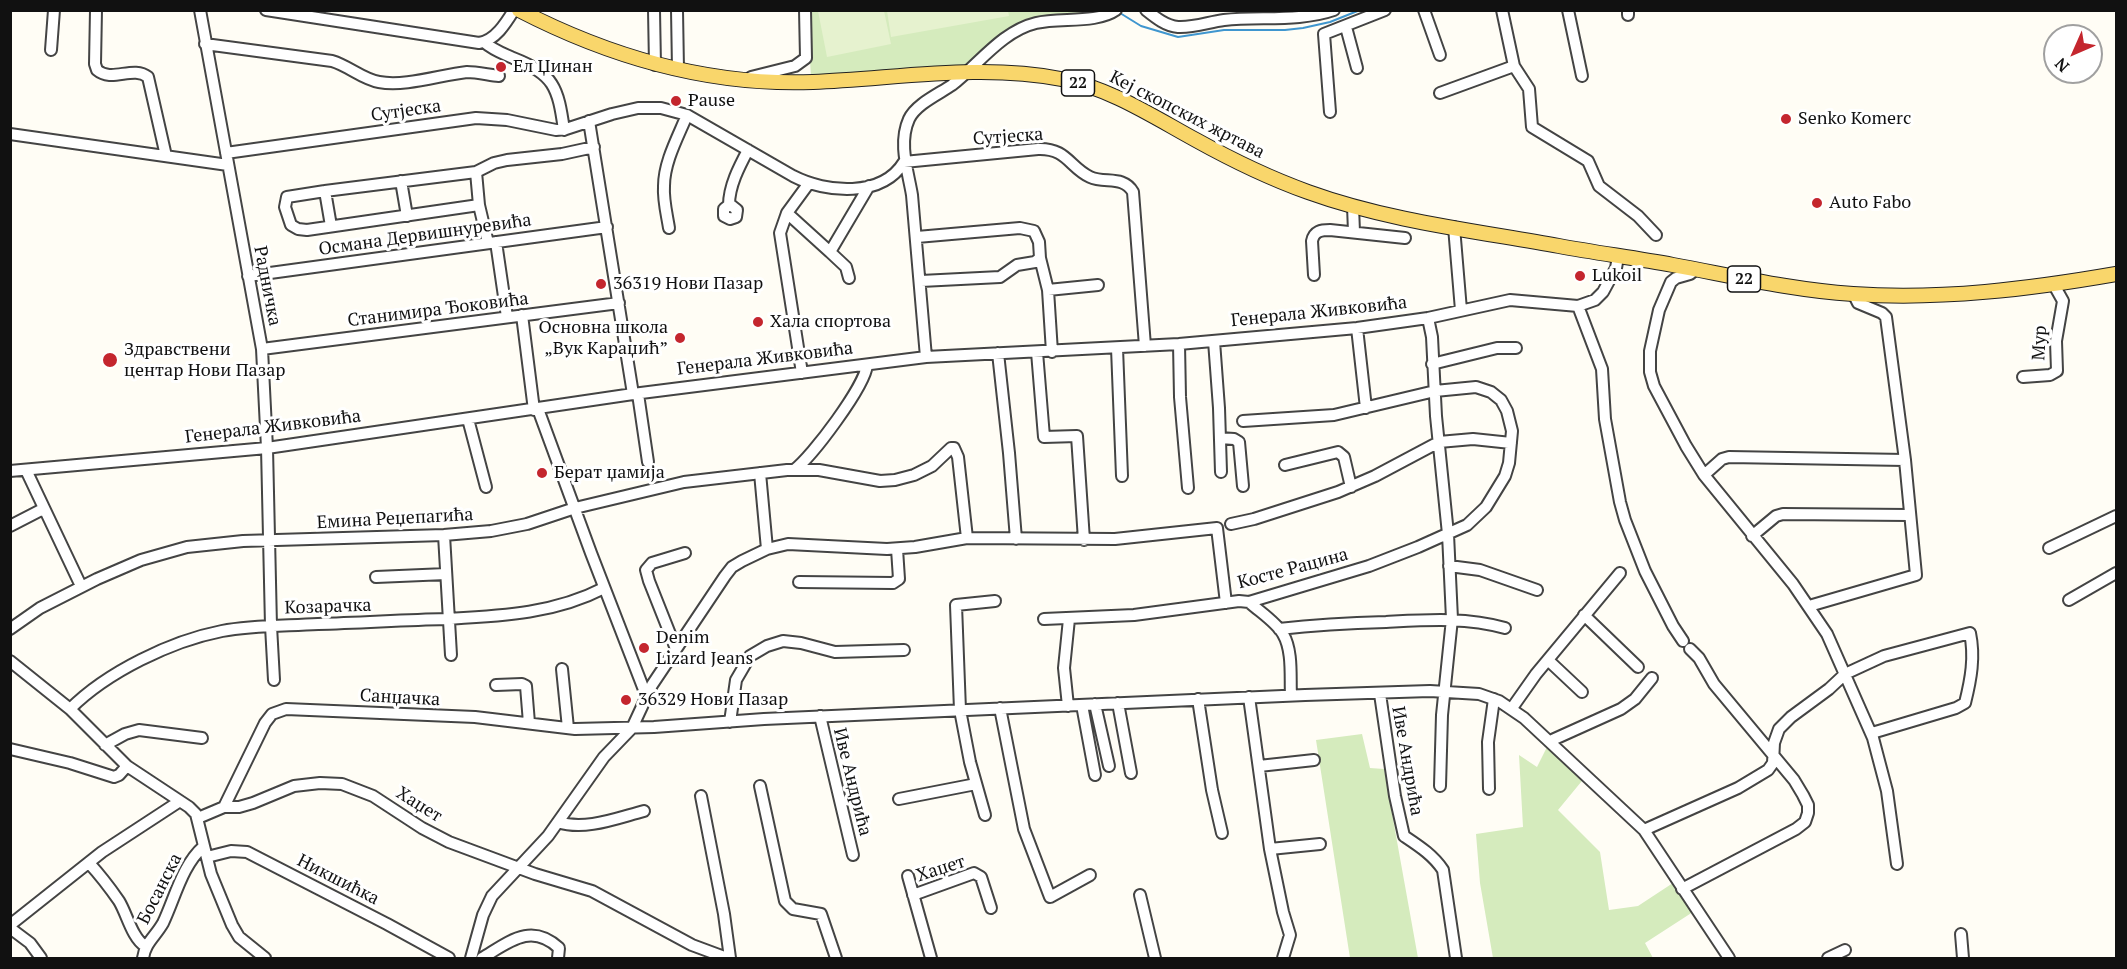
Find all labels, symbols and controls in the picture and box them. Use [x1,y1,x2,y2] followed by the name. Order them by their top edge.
[2043,24,2103,84] north arrow
[2050,53,2074,77] text: N
[513,56,593,78] place label: Ел Џинан
[494,60,508,74] marker: Ел Џинан
[1106,67,1268,163] street label: Кеј скопских жртава
[1062,70,1094,96] road number: 22
[688,90,735,112] place label: Pause
[669,94,683,108] marker: Pause
[370,95,442,127] street label: Сутјеска
[1798,108,1911,130] place label: Senko Komerc
[1779,112,1793,126] marker: Senko Komerc
[972,124,1044,150] street label: Сутјеска
[1829,192,1911,214] place label: Auto Fabo
[1810,196,1824,210] marker: Auto Fabo
[317,209,533,261] street label: Османа Дервишнуревића
[249,244,285,328] street label: Радничка
[1592,265,1642,287] place label: Lukoil
[1728,266,1760,292] road number: 22
[1573,269,1587,283] marker: Lukoil
[613,273,763,295] place label: 36319 Нови Пазар
[594,277,608,291] marker: 36319 Нови Пазар
[346,288,530,332] street label: Станимира Ђоковића
[1230,292,1408,332] street label: Генерала Живковића
[770,311,891,333] place label: Хала спортова
[751,315,765,329] marker: Хала спортова
[538,317,668,360] place label: Основна школа „Вук Караџић”
[2028,325,2052,361] street label: Мур
[673,331,687,345] marker: Основна школа „Вук Караџић”
[676,337,854,381] street label: Генерала Живковића
[124,339,285,382] place label: Здравствени центар Нови Пазар
[101,351,119,369] marker: Здравствени центар Нови Пазар
[184,405,362,449] street label: Генерала Живковића
[554,462,665,484] place label: Берат џамија
[535,466,549,480] marker: Берат џамија
[316,504,474,534] street label: Емина Реџепагића
[1235,544,1351,594] street label: Косте Рацина
[284,595,372,619] street label: Козарачка
[656,627,753,670] place label: Denim Lizard Jeans
[637,641,651,655] marker: Denim Lizard Jeans
[359,685,441,711] street label: Санџачка
[638,689,788,711] place label: 36329 Нови Пазар
[619,693,633,707] marker: 36329 Нови Пазар
[1387,705,1427,817] street label: Иве Андрића
[828,726,876,838] street label: Иве Андрића
[392,783,446,827] street label: Хаџет
[133,850,187,928] street label: Босанска
[293,850,383,910] street label: Никшићка
[914,851,968,887] street label: Хаџет

